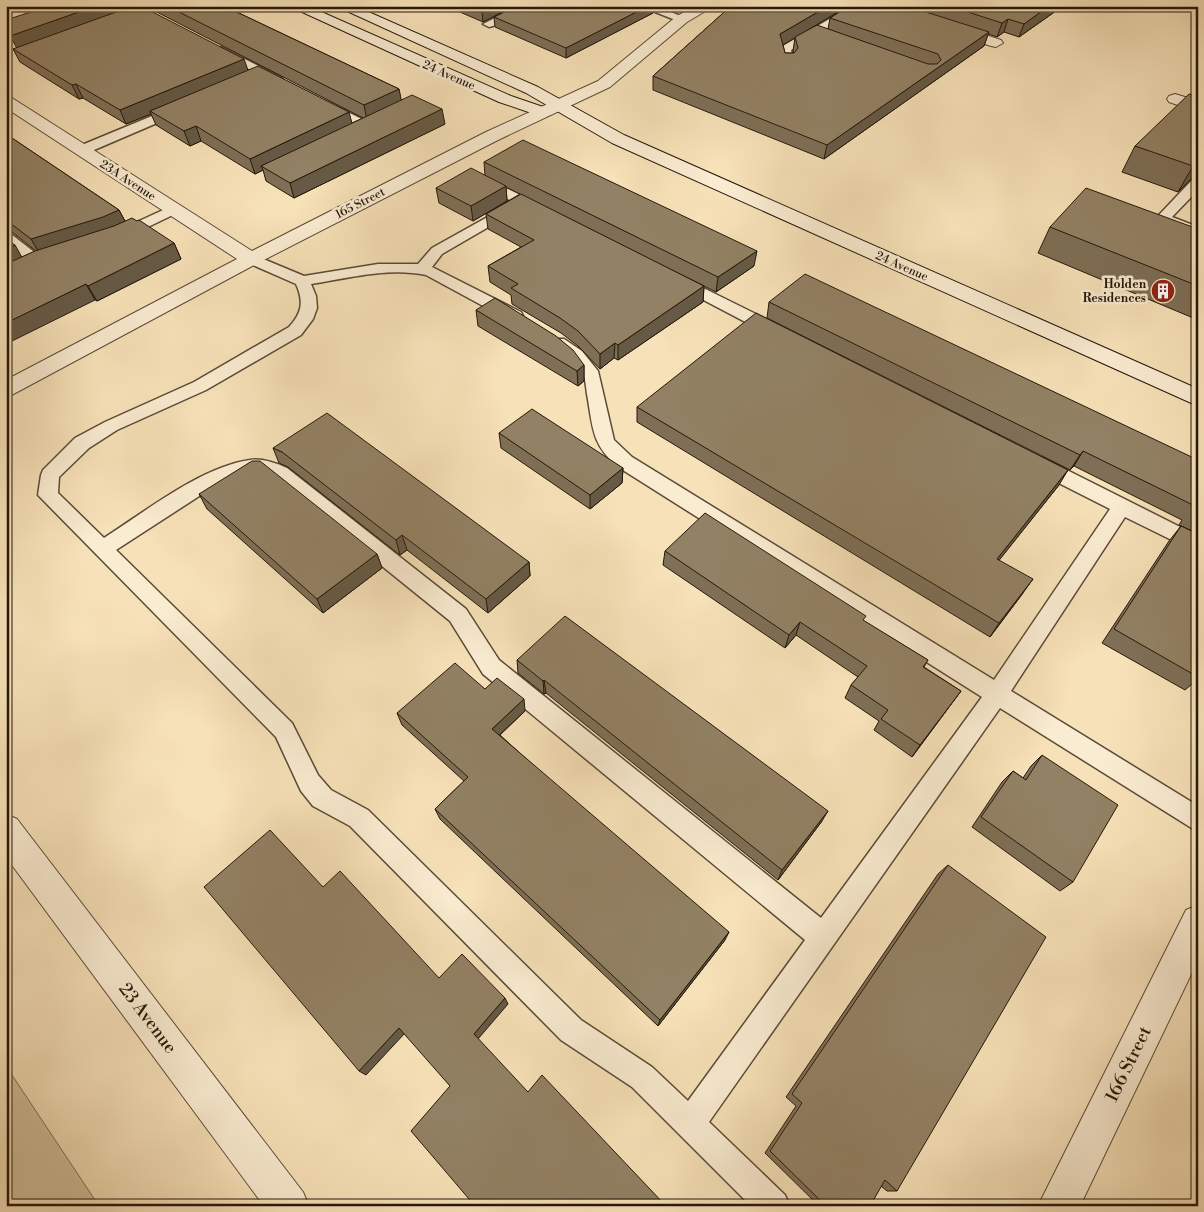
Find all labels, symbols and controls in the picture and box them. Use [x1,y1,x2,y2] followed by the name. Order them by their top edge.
[420,57,477,94] street label: 24 Avenue
[97,157,159,204] street label: 23A Avenue
[333,184,388,222] street label: 165 Street
[873,248,930,285] street label: 24 Avenue
[1083,277,1147,306] place label: Holden Residences
[1150,278,1176,304] building icon: Holden Residences
[113,978,182,1058] street label: 23 Avenue
[1100,1022,1157,1106] street label: 166 Street

